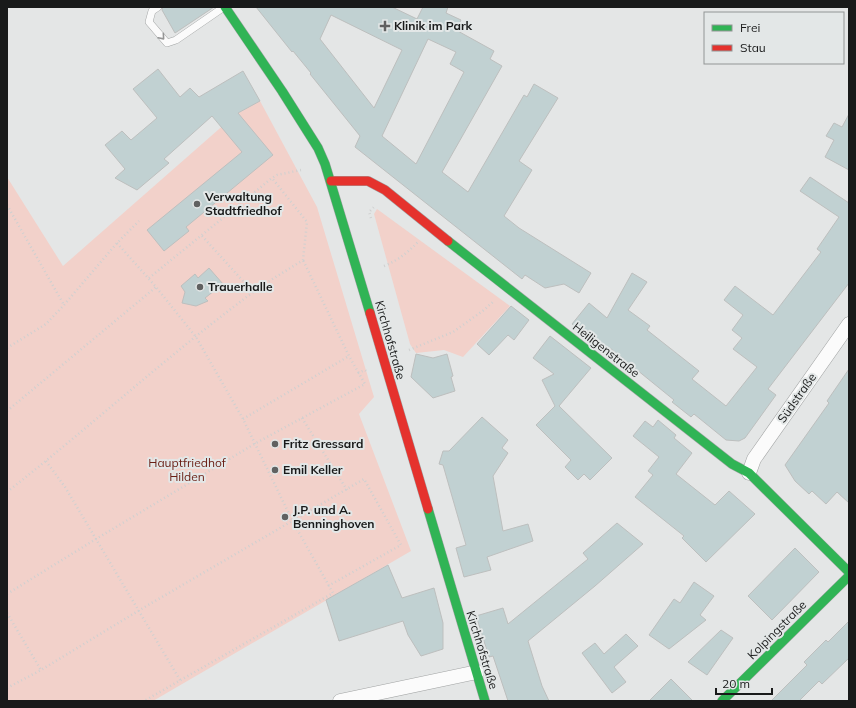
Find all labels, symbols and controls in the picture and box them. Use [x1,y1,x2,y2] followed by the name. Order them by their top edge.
[704,12,844,64] legend
[394,18,473,33] place label: Klinik im Park
[379,20,391,32] marker: Klinik im Park
[740,20,760,35] text: Frei
[158,32,165,40] one-way arrow
[740,40,766,55] text: Stau
[204,189,282,218] place label: Verwaltung Stadtfriedhof
[192,199,202,209] marker: Verwaltung Stadtfriedhof
[208,279,273,294] place label: Trauerhalle
[195,282,205,292] marker: Trauerhalle
[372,299,409,381] street label: Kirchhofstraße
[570,319,643,380] street label: Heiligenstraße
[774,370,819,425] street label: Südstraße
[283,436,363,451] place label: Fritz Gressard
[270,439,280,449] marker: Fritz Gressard
[148,455,227,484] park label: Hauptfriedhof Hilden
[283,462,343,477] place label: Emil Keller
[270,465,280,475] marker: Emil Keller
[293,502,375,531] place label: J.P. und A. Benninghoven
[280,512,290,522] marker: J.P. und A. Benninghoven
[744,597,809,662] street label: Kolpingstraße
[463,609,502,691] street label: Kirchhofstraße
[716,670,772,696] scale bar
[722,676,750,691] text: 20 m

